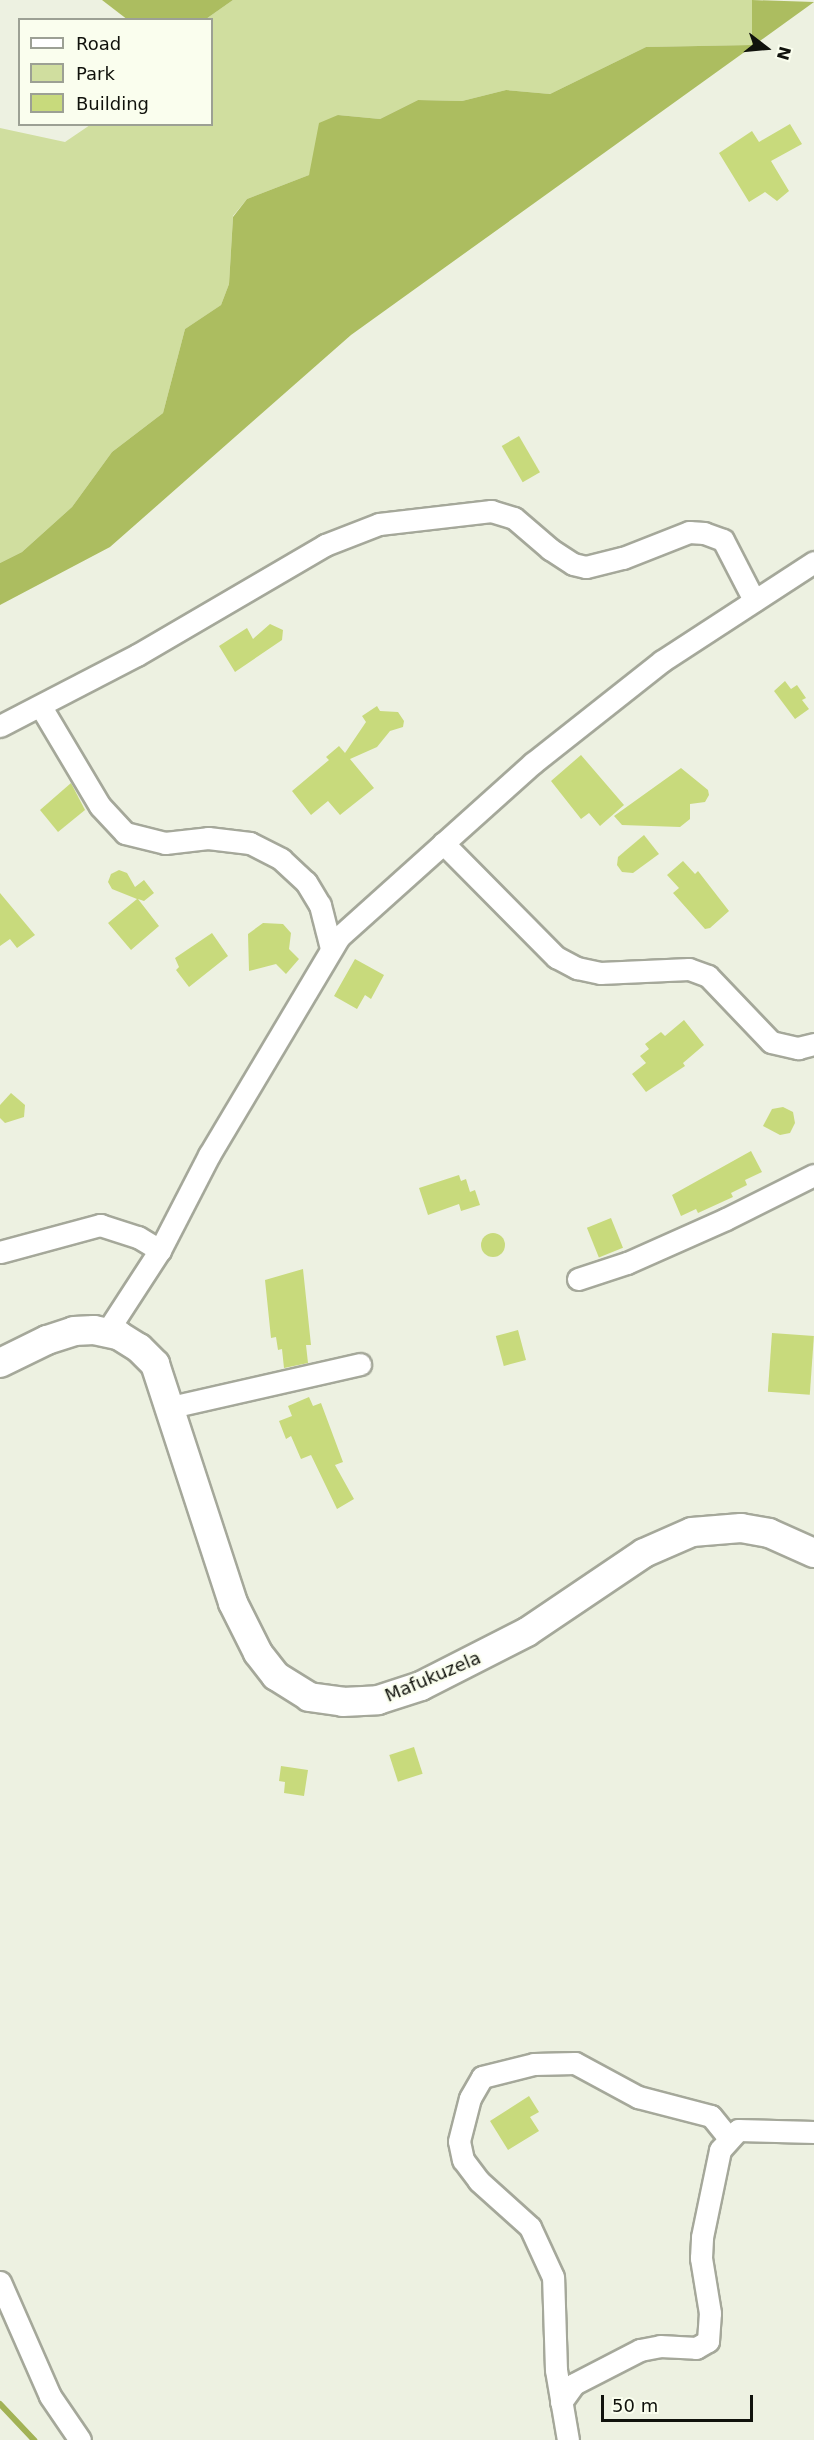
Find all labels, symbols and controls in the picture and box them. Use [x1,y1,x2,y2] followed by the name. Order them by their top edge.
[18,18,213,126] legend
[736,18,796,78] north arrow
[76,33,121,54] text: Road
[773,44,795,62] text: N
[76,63,115,84] text: Park
[76,93,149,114] text: Building
[382,1647,484,1707] street label: Mafukuzela
[604,2383,756,2421] scale bar
[612,2395,658,2416] text: 50 m

